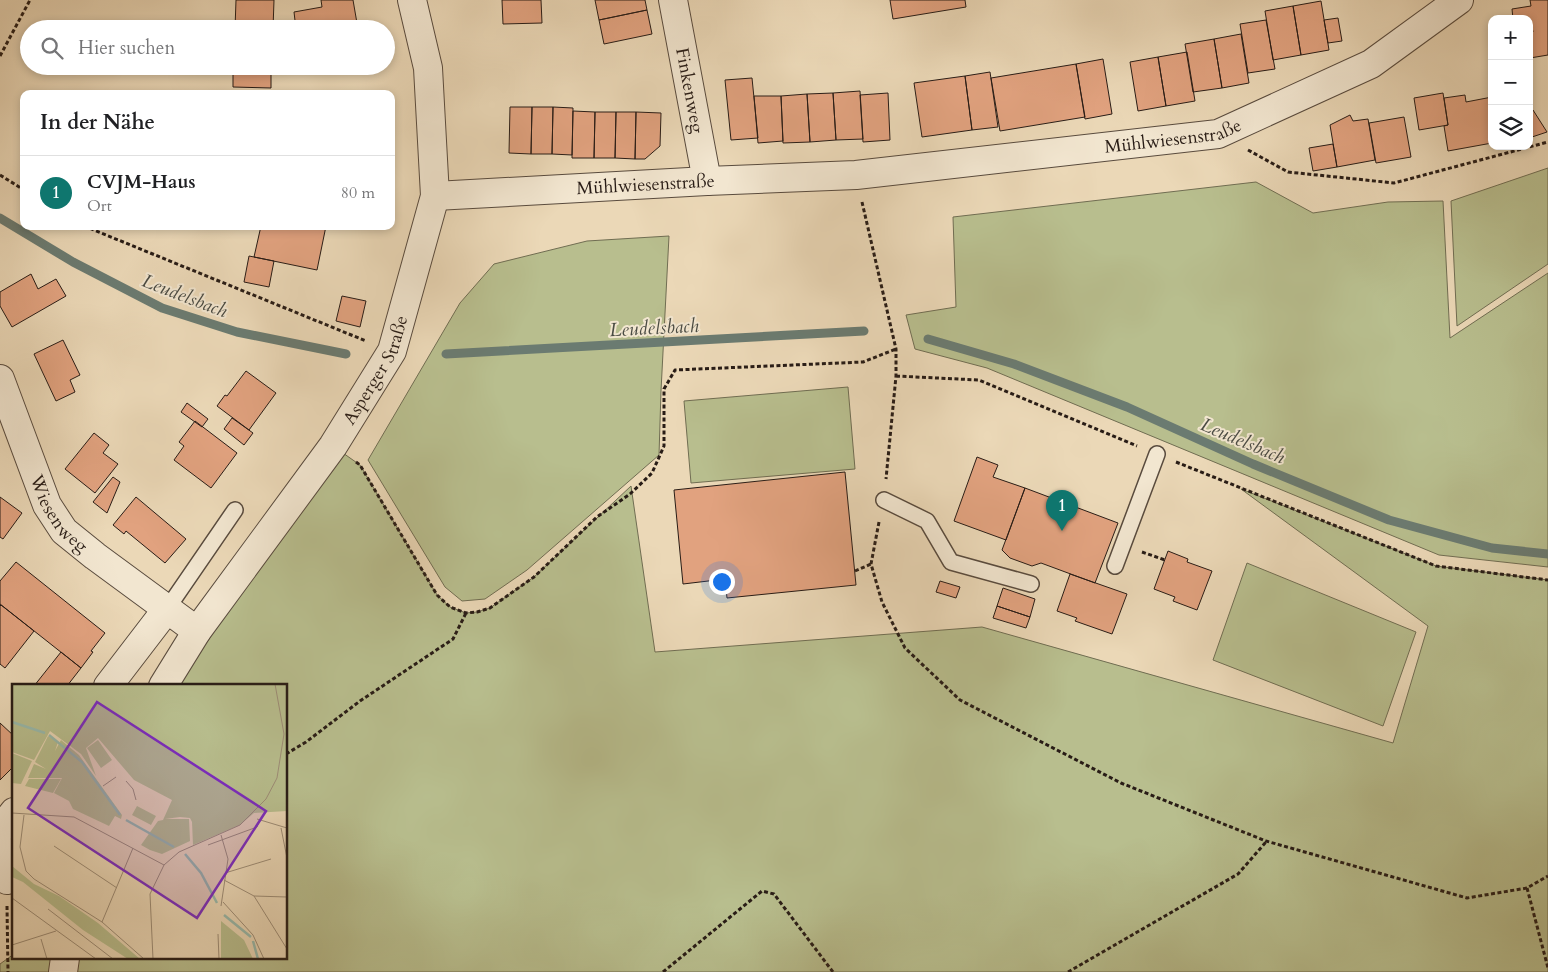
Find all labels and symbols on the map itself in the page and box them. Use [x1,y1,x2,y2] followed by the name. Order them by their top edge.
[669,46,710,136] street label: Finkenweg
[1103,113,1246,160] street label: Mühlwiesenstraße
[576,169,715,201] street label: Mühlwiesenstraße
[138,268,231,324] water label: Leudelsbach
[337,313,414,430] street label: Asperger Straße
[609,313,699,343] water label: Leudelsbach
[1196,411,1289,470] water label: Leudelsbach
[23,470,94,559] street label: Wiesenweg
[1046,490,1078,531] pin: 1
[709,569,735,595] your location
[12,684,288,960] inset map

